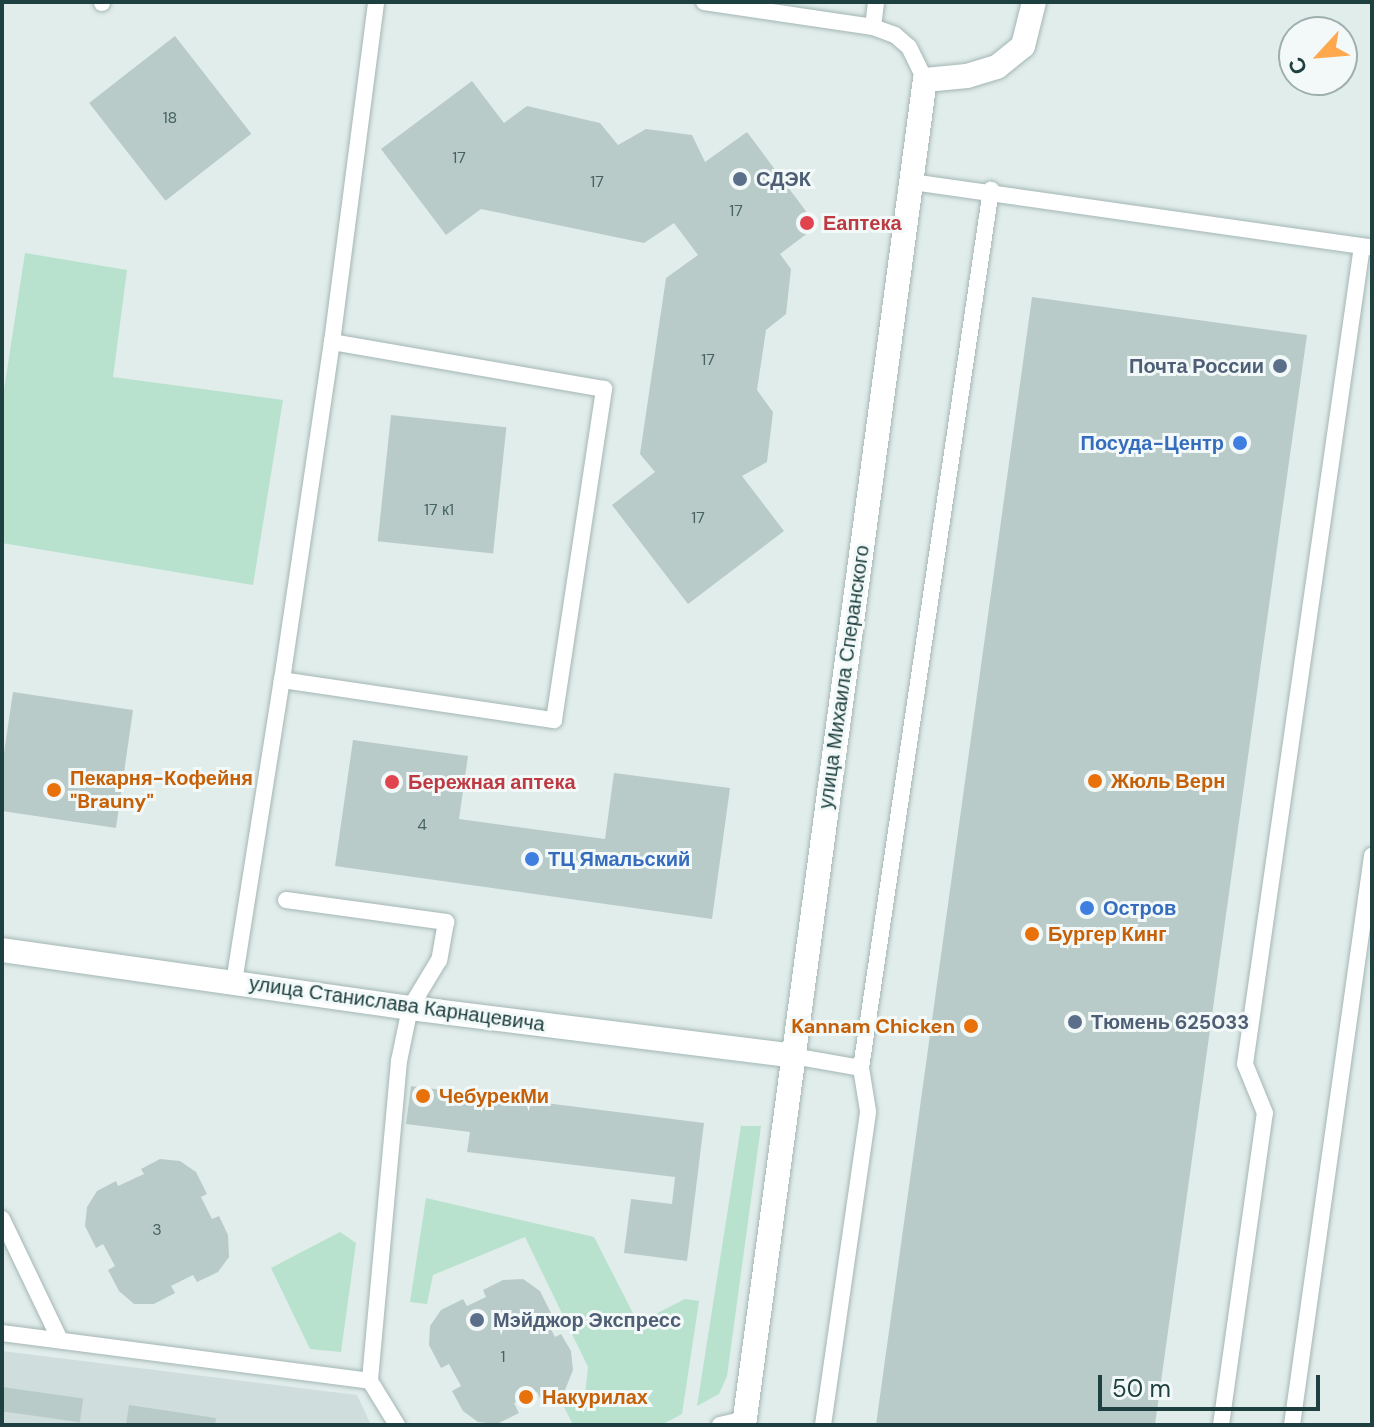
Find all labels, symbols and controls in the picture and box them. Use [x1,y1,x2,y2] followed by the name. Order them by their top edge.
[1278,16,1358,96] north arrow
[1281,52,1314,79] text: С
[163,108,177,128] house number: 18
[452,148,466,168] house number: 17
[756,167,811,191] place label: СДЭК
[731,170,749,188] marker: СДЭК
[590,172,604,192] house number: 17
[729,201,743,221] house number: 17
[823,211,902,235] place label: Еаптека
[798,214,816,232] marker: Еаптека
[701,350,715,370] house number: 17
[1129,354,1264,378] place label: Почта России
[1271,357,1289,375] marker: Почта России
[1081,431,1224,455] place label: Посуда-Центр
[1231,434,1249,452] marker: Посуда-Центр
[424,500,454,520] house number: 17 к1
[691,508,705,528] house number: 17
[814,544,874,810] street label: улица Михаила Сперанского
[70,766,253,813] place label: Пекарня-Кофейня "Brauny"
[1111,769,1225,793] place label: Жюль Верн
[408,770,576,794] place label: Бережная аптека
[1086,772,1104,790] marker: Жюль Верн
[383,773,401,791] marker: Бережная аптека
[45,781,63,799] marker: Пекарня-Кофейня "Brauny"
[417,815,427,835] house number: 4
[548,847,690,871] place label: ТЦ Ямальский
[523,850,541,868] marker: ТЦ Ямальский
[1103,896,1176,920] place label: Остров
[1078,899,1096,917] marker: Остров
[1048,922,1166,946] place label: Бургер Кинг
[1023,925,1041,943] marker: Бургер Кинг
[248,971,546,1037] street label: улица Станислава Карнацевича
[1091,1010,1249,1034] place label: Тюмень 625033
[1066,1013,1084,1031] marker: Тюмень 625033
[791,1014,955,1038] place label: Kannam Chicken
[962,1017,980,1035] marker: Kannam Chicken
[439,1084,549,1108] place label: ЧебурекМи
[414,1087,432,1105] marker: ЧебурекМи
[152,1220,162,1240] house number: 3
[493,1308,681,1332] place label: Мэйджор Экспресс
[468,1311,486,1329] marker: Мэйджор Экспресс
[501,1347,505,1367] house number: 1
[1102,1359,1324,1409] scale bar
[1112,1373,1171,1404] text: 50 m
[542,1385,648,1409] place label: Накурилах
[517,1388,535,1406] marker: Накурилах

